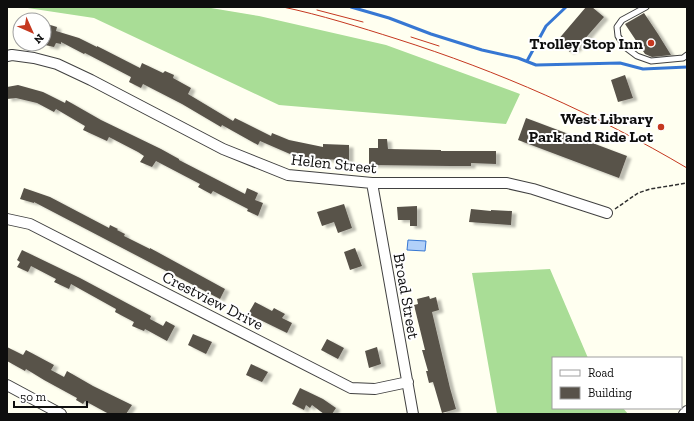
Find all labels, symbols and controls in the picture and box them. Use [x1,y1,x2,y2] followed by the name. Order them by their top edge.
[12,12,52,52] north arrow
[31,31,46,47] text: N
[529,34,644,53] place label: Trolley Stop Inn
[646,38,656,48] marker: Trolley Stop Inn
[528,109,654,146] place label: West Library Park and Ride Lot
[656,122,666,132] marker: West Library Park and Ride Lot
[290,150,378,177] street label: Helen Street
[390,252,423,341] street label: Broad Street
[159,267,266,334] street label: Crestview Drive
[552,357,682,409] legend
[588,366,614,380] text: Road
[14,383,87,409] scale bar
[588,386,632,400] text: Building
[20,390,47,404] text: 50 m

